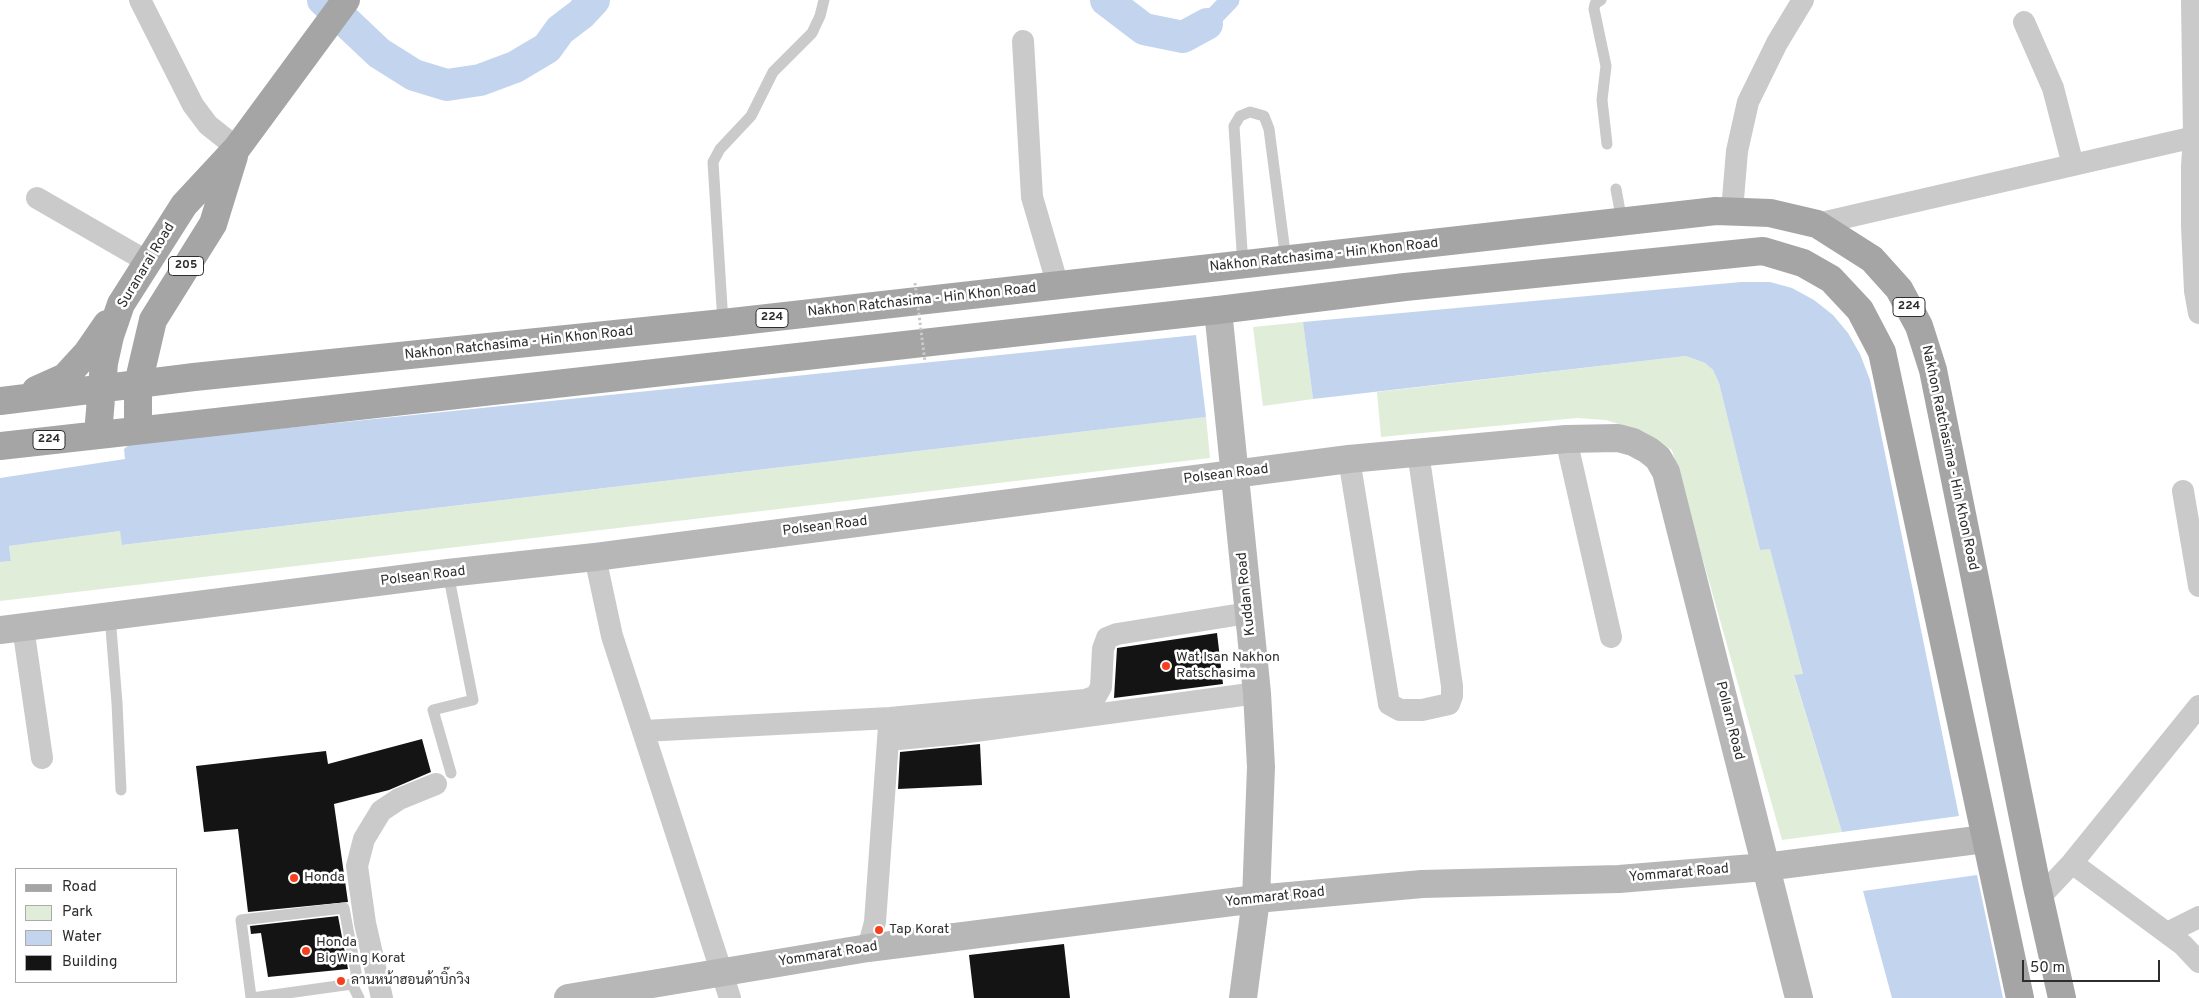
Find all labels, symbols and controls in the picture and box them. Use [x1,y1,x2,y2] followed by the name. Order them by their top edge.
[115,220,179,312] street label: Suranarai Road
[1209,236,1439,276] street label: Nakhon Ratchasima - Hin Khon Road
[168,256,204,276] road number: 205
[807,281,1037,321] street label: Nakhon Ratchasima - Hin Khon Road
[1893,298,1925,316] road number: 224
[756,308,788,328] road number: 224
[404,324,634,364] street label: Nakhon Ratchasima - Hin Khon Road
[1917,344,1981,572] street label: Nakhon Ratchasima - Hin Khon Road
[33,430,65,450] road number: 224
[1183,461,1269,489] street label: Polsean Road
[782,513,868,541] street label: Polsean Road
[1234,551,1260,637] street label: Kuddan Road
[380,563,466,591] street label: Polsean Road
[1176,650,1280,682] place label: Wat Isan Nakhon Ratschasima
[1160,660,1172,672] marker: Wat Isan Nakhon Ratschasima
[1711,680,1747,762] street label: Pollarn Road
[1628,861,1730,887] street label: Yommarat Road
[15,868,178,983] legend
[304,870,345,886] place label: Honda
[288,872,300,884] marker: Honda
[62,878,97,897] text: Road
[1224,884,1326,912] street label: Yommarat Road
[62,903,93,922] text: Park
[889,922,949,938] place label: Tap Korat
[873,924,885,936] marker: Tap Korat
[62,928,101,947] text: Water
[316,935,405,968] place label: Honda BigWing Korat
[777,939,879,971] street label: Yommarat Road
[300,945,312,957] marker: Honda BigWing Korat
[2024,950,2162,982] scale bar
[62,953,117,972] text: Building
[2030,959,2065,978] text: 50 m
[351,973,470,989] place label: ลานหน้าฮอนด้าบิ๊กวิง
[335,975,347,987] marker: ลานหน้าฮอนด้าบิ๊กวิง

